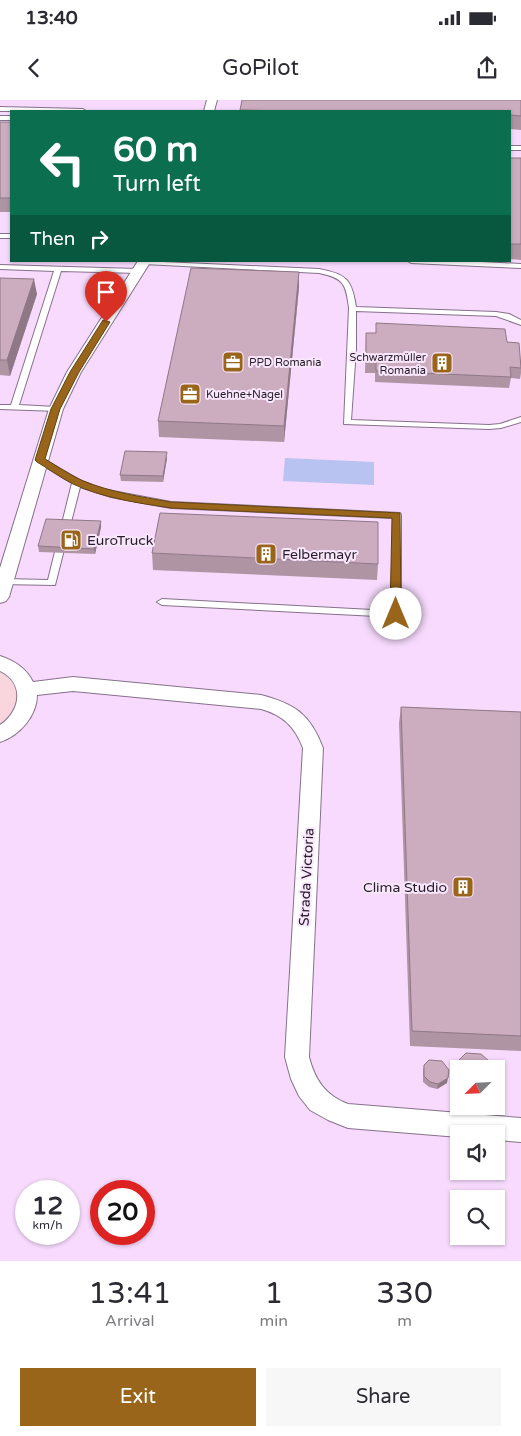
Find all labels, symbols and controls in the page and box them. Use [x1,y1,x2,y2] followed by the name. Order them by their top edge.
[25,7,78,29] text: 13:40
[20,54,48,82] icon: back
[473,54,501,82] icon: share
[222,55,299,81] text: GoPilot
[113,129,198,171] text: 60 m
[30,130,95,195] icon: left
[113,171,201,197] text: Turn left
[85,225,113,253] icon: right
[30,228,75,250] text: Then
[85,271,127,322] pin
[92,278,120,306] icon: arrive
[221,350,245,374] office icon: PPD Romania
[350,351,427,377] place label: Schwarzmüller Romania
[430,351,454,375] building icon: Schwarzmüller Romania
[249,356,321,369] place label: PPD Romania
[178,382,202,406] office icon: Kuehne+Nagel
[206,388,283,401] place label: Kuehne+Nagel
[59,528,83,552] fuel station icon: EuroTruck
[87,532,154,549] place label: EuroTruck
[254,542,278,566] building icon: Felbermayr
[282,546,358,563] place label: Felbermayr
[369,587,421,639] position arrow
[295,828,318,927] street label: Strada Victoria
[451,875,475,899] building icon: Clima Studio
[363,879,447,896] place label: Clima Studio
[450,1060,505,1115] north arrow
[450,1060,505,1245] map controls
[450,1125,505,1180] button: sound
[90,1180,155,1245] speed limit sign: 20
[450,1190,505,1245] button: search
[32,1191,63,1221] text: 12
[32,1218,63,1232] text: km/h
[88,1275,171,1312] text: 13:41
[264,1275,283,1312] text: 1
[376,1275,433,1312] text: 330
[105,1311,155,1331] text: Arrival
[260,1311,288,1331] text: min
[397,1311,412,1331] text: m
[20,1368,256,1426] button: Exit
[266,1368,501,1426] button: Share

